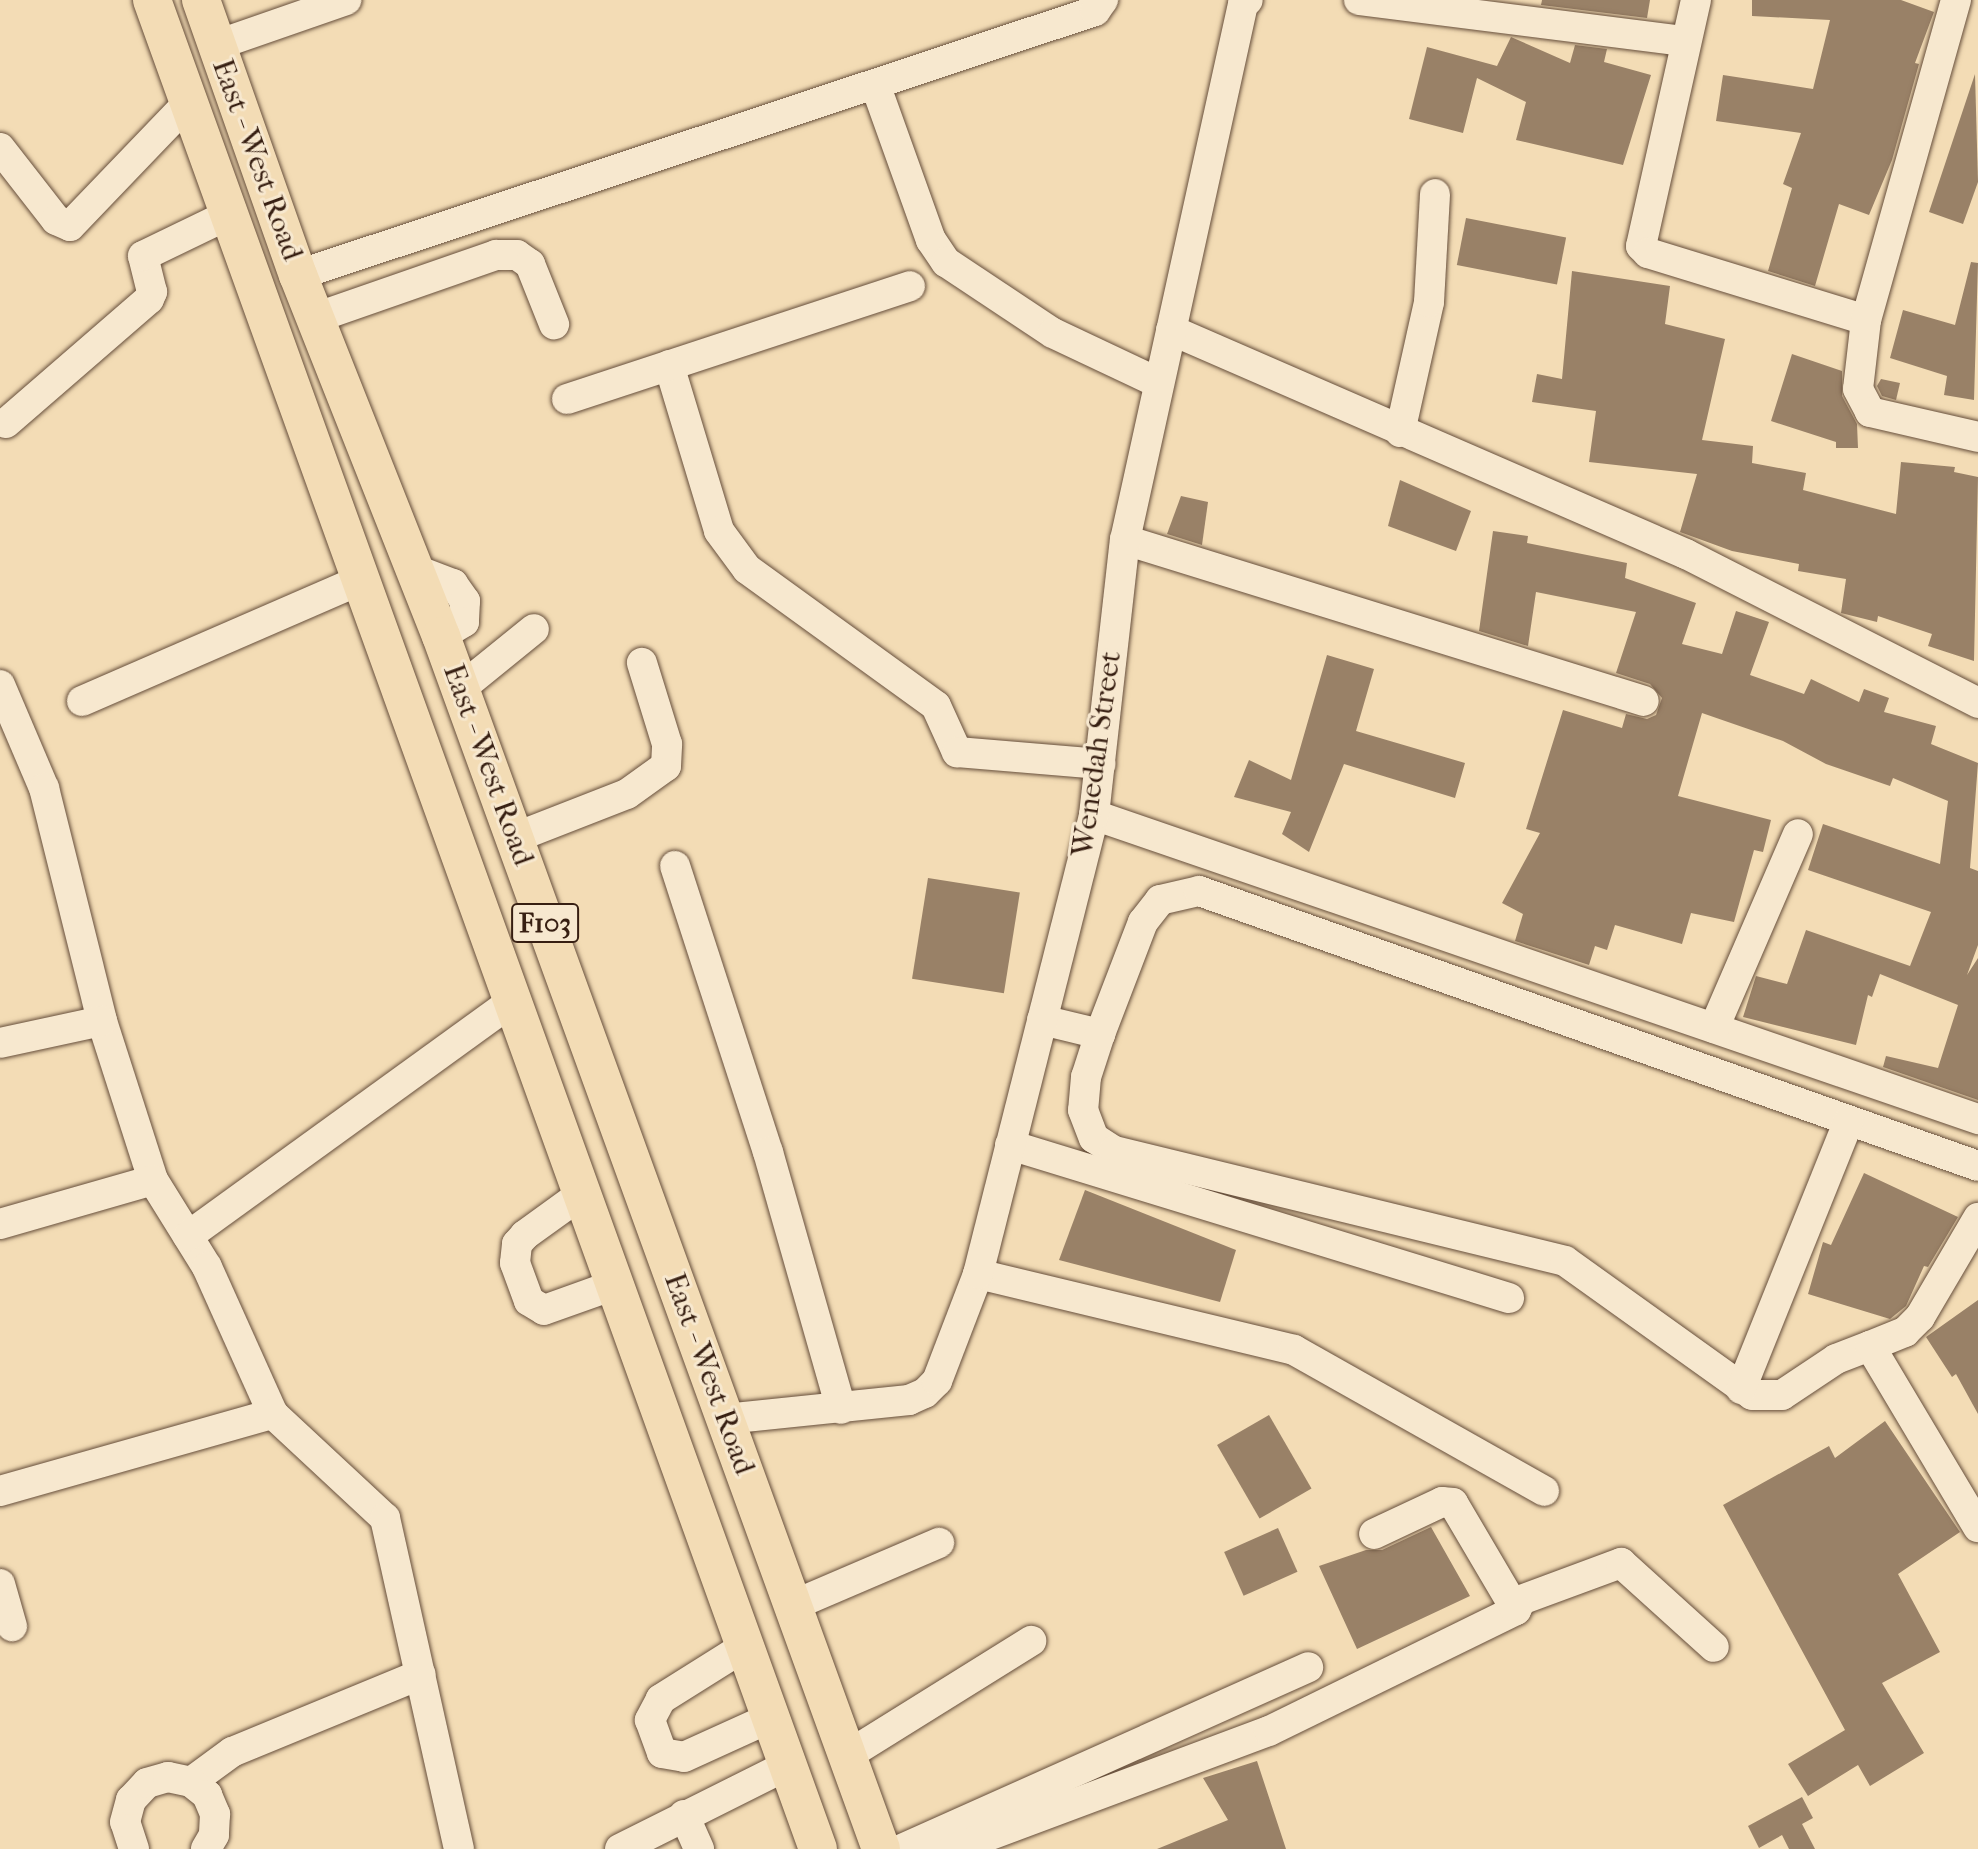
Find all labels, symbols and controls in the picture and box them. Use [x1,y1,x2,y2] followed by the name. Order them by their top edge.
[204,54,310,266] street label: East - West Road
[1065,649,1129,859] street label: Wenedah Street
[435,659,541,871] street label: East - West Road
[511,899,579,947] road number: F103
[656,1268,762,1480] street label: East - West Road

